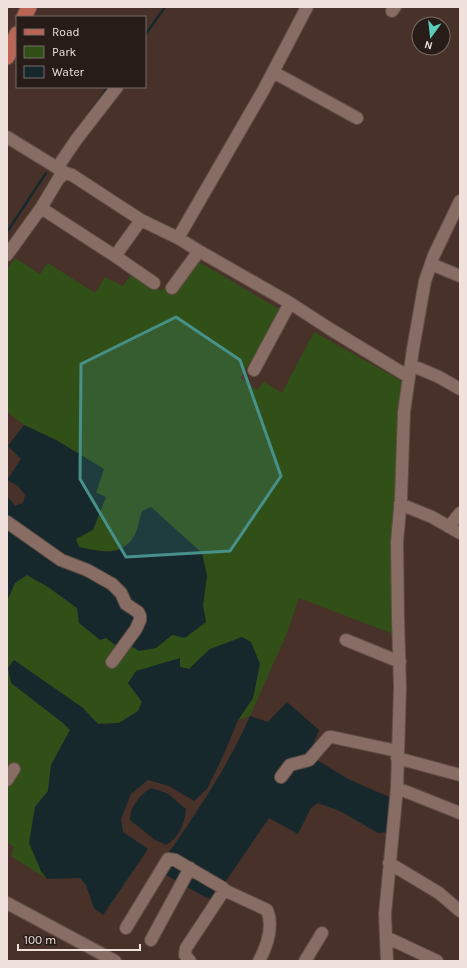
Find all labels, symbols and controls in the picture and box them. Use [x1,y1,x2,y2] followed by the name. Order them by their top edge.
[16,16,146,88] legend
[411,16,451,56] north arrow
[52,25,80,39] text: Road
[423,38,434,52] text: N
[52,45,77,59] text: Park
[52,65,85,79] text: Water
[18,926,140,952] scale bar
[24,933,56,947] text: 100 m

